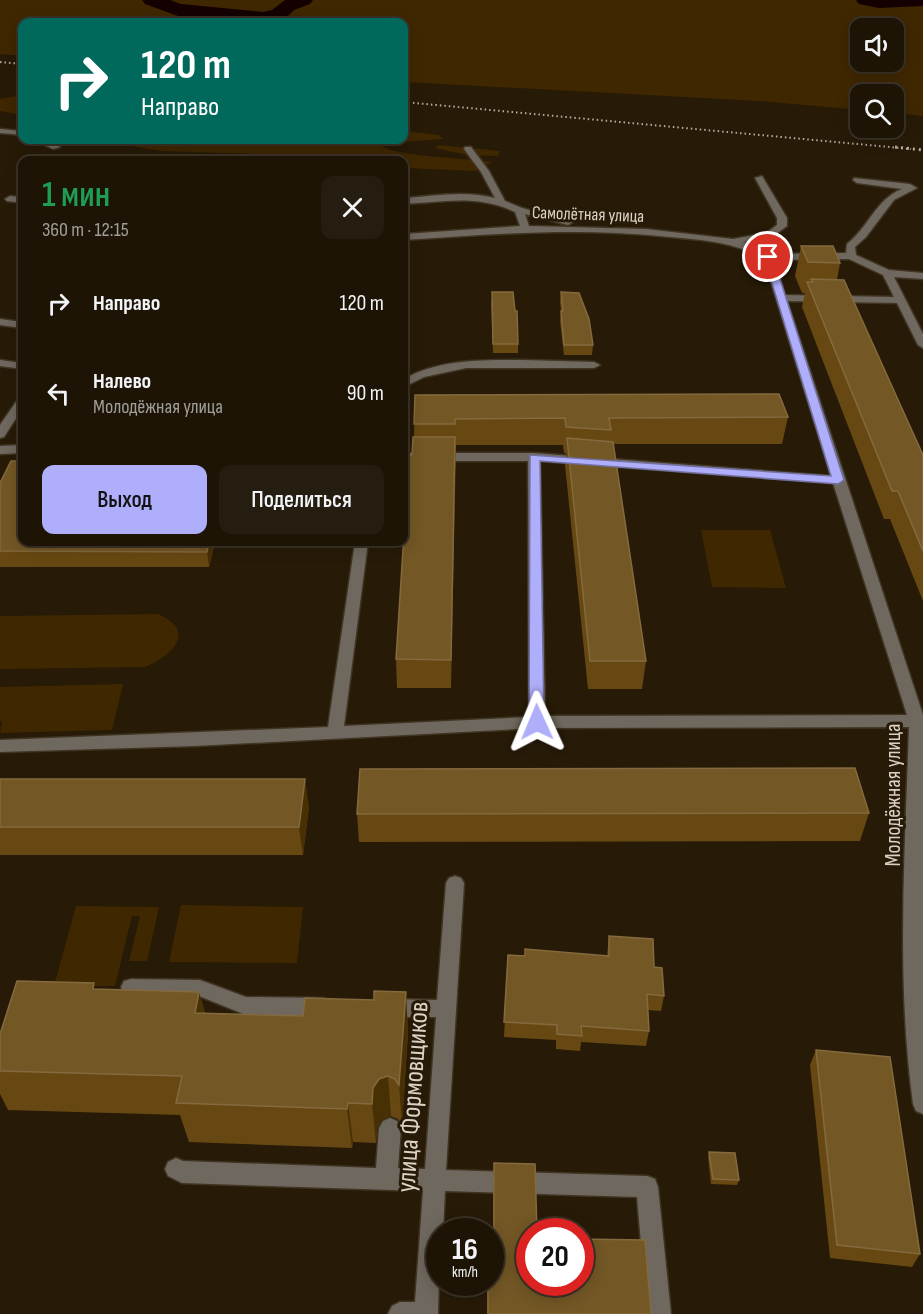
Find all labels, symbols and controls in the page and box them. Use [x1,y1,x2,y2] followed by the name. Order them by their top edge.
[850,18,904,138] map controls
[850,18,904,72] button: sound
[141,40,231,91] text: 120 m
[42,42,120,120] icon: right
[850,84,904,138] button: search
[141,91,219,123] text: Направо
[42,174,110,217] text: 1 мин
[321,176,384,239] button: close
[531,202,645,227] street label: Самолётная улица
[42,218,129,242] text: 360 m · 12:15
[742,231,793,282] pin
[751,240,784,273] icon: arrive
[42,287,75,320] icon: right
[93,290,160,317] text: Направо
[340,290,384,317] text: 120 m
[93,368,151,395] text: Налево
[42,377,75,410] icon: left
[347,380,384,407] text: 90 m
[93,395,223,419] text: Молодёжная улица
[42,465,207,534] button: Выход
[219,465,384,534] button: Поделиться
[505,690,569,754] position arrow
[880,724,907,866] street label: Молодёжная улица
[390,1001,436,1194] street label: улица Формовщиков
[516,1218,594,1296] speed limit sign: 20
[452,1232,478,1268] text: 16
[452,1263,478,1282] text: km/h

